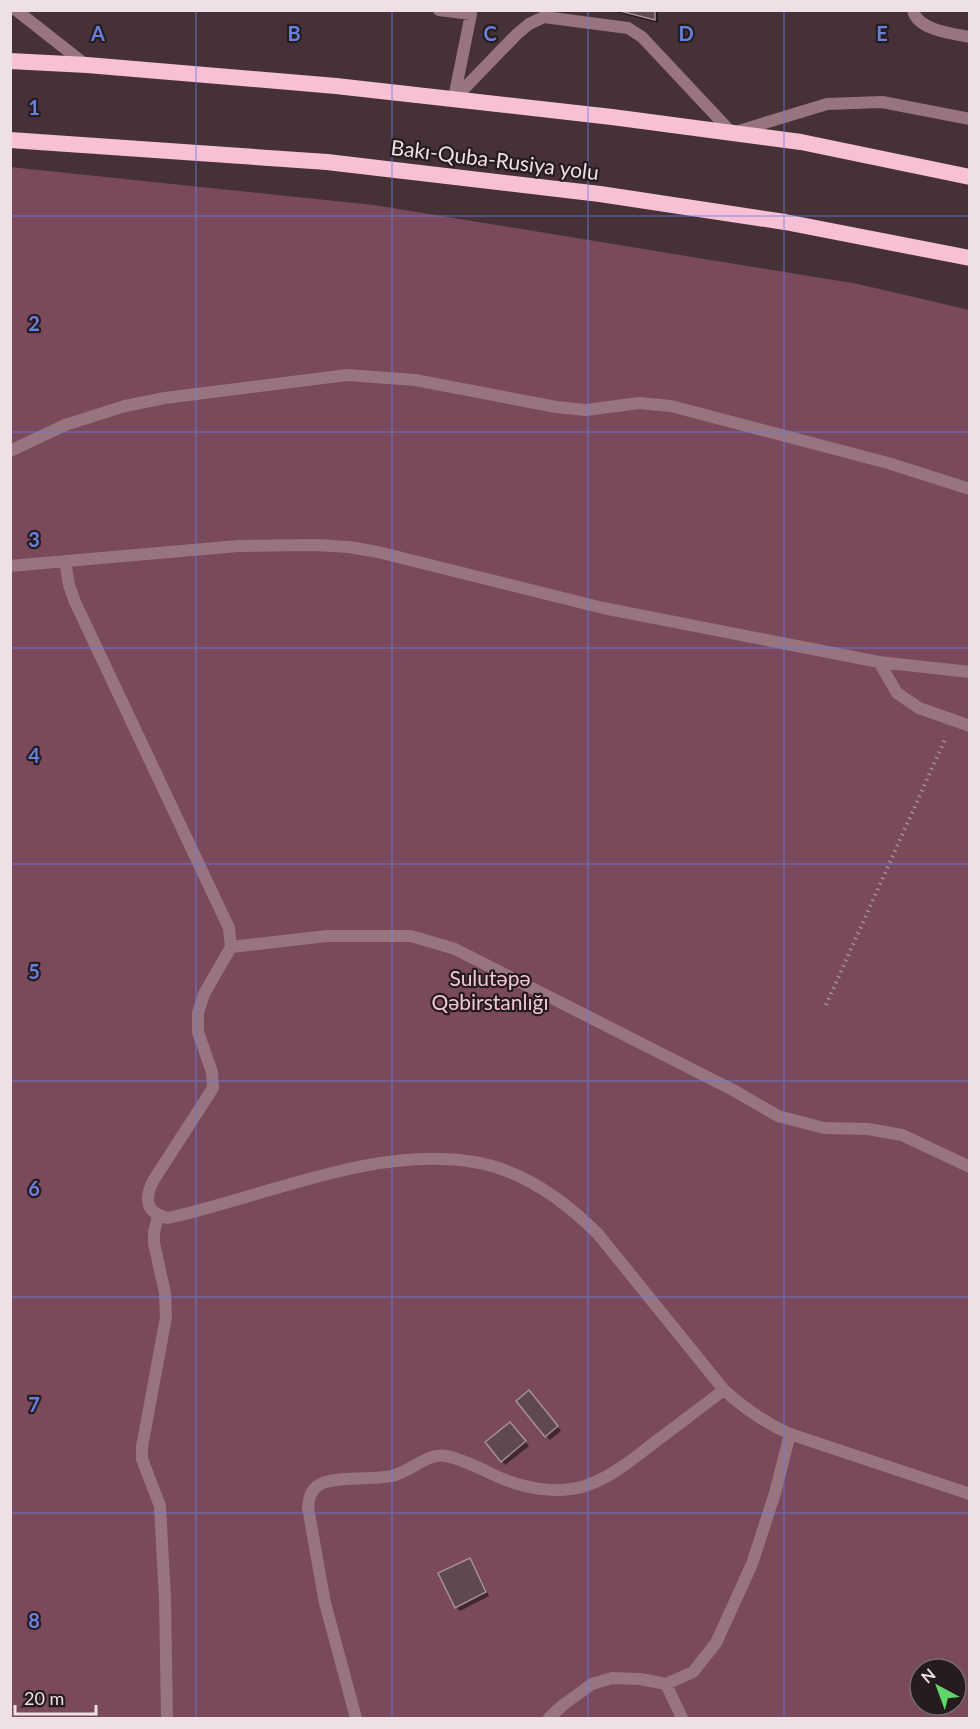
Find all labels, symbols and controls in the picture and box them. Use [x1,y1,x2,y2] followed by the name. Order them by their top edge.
[90,21,105,45] text: A
[287,21,301,45] text: B
[483,21,497,45] text: C
[678,21,694,45] text: D
[876,21,888,45] text: E
[28,95,40,119] text: 1
[390,134,600,184] street label: Bakı-Quba-Rusiya yolu
[28,311,40,335] text: 2
[28,527,40,551] text: 3
[28,743,40,767] text: 4
[28,959,40,983] text: 5
[432,965,548,1014] park label: Sulutəpə Qəbirstanlığı
[28,1176,40,1200] text: 6
[28,1392,40,1416] text: 7
[28,1608,40,1632] text: 8
[908,1657,968,1717] north arrow
[917,1664,939,1687] text: N
[15,1678,96,1716] scale bar
[24,1687,64,1709] text: 20 m

